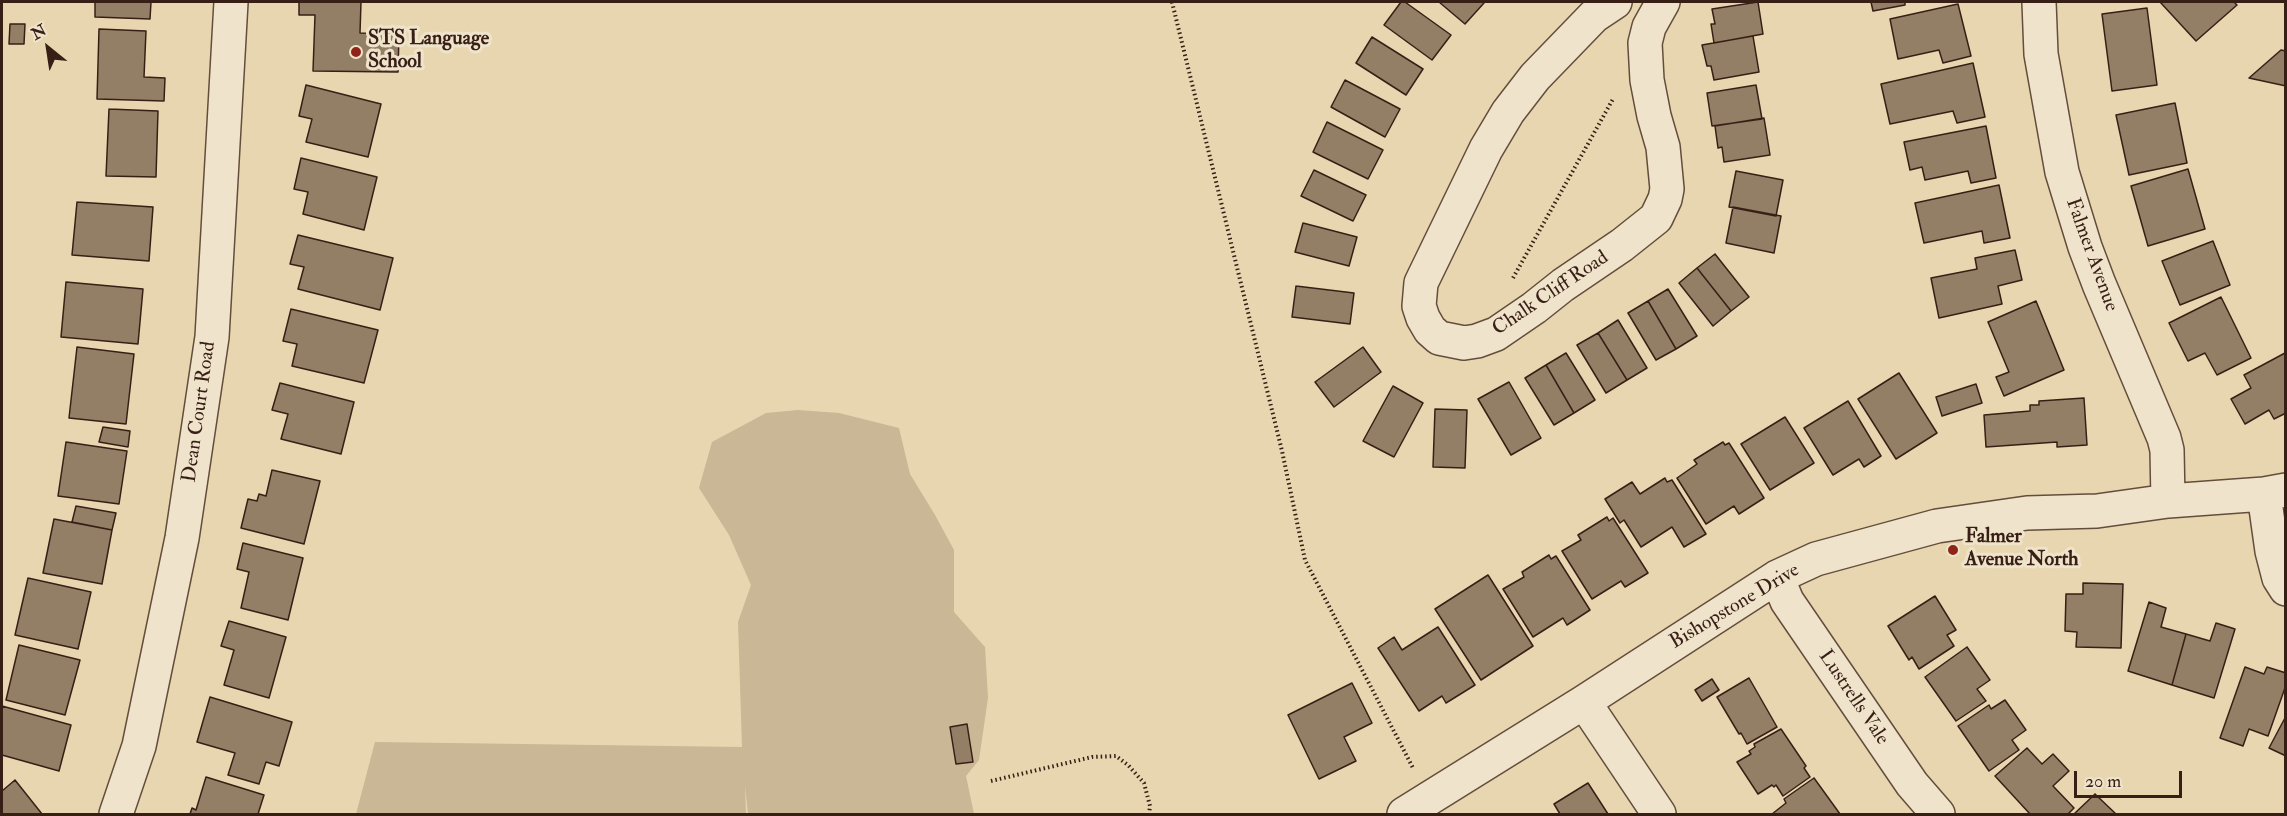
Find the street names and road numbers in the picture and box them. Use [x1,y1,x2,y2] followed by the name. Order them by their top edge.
[2059,195,2123,315] street label: Falmer Avenue
[1488,246,1614,342] street label: Chalk Cliff Road
[178,340,222,484] street label: Dean Court Road
[1666,559,1804,655] street label: Bishopstone Drive
[1812,646,1894,750] street label: Lustrells Vale

